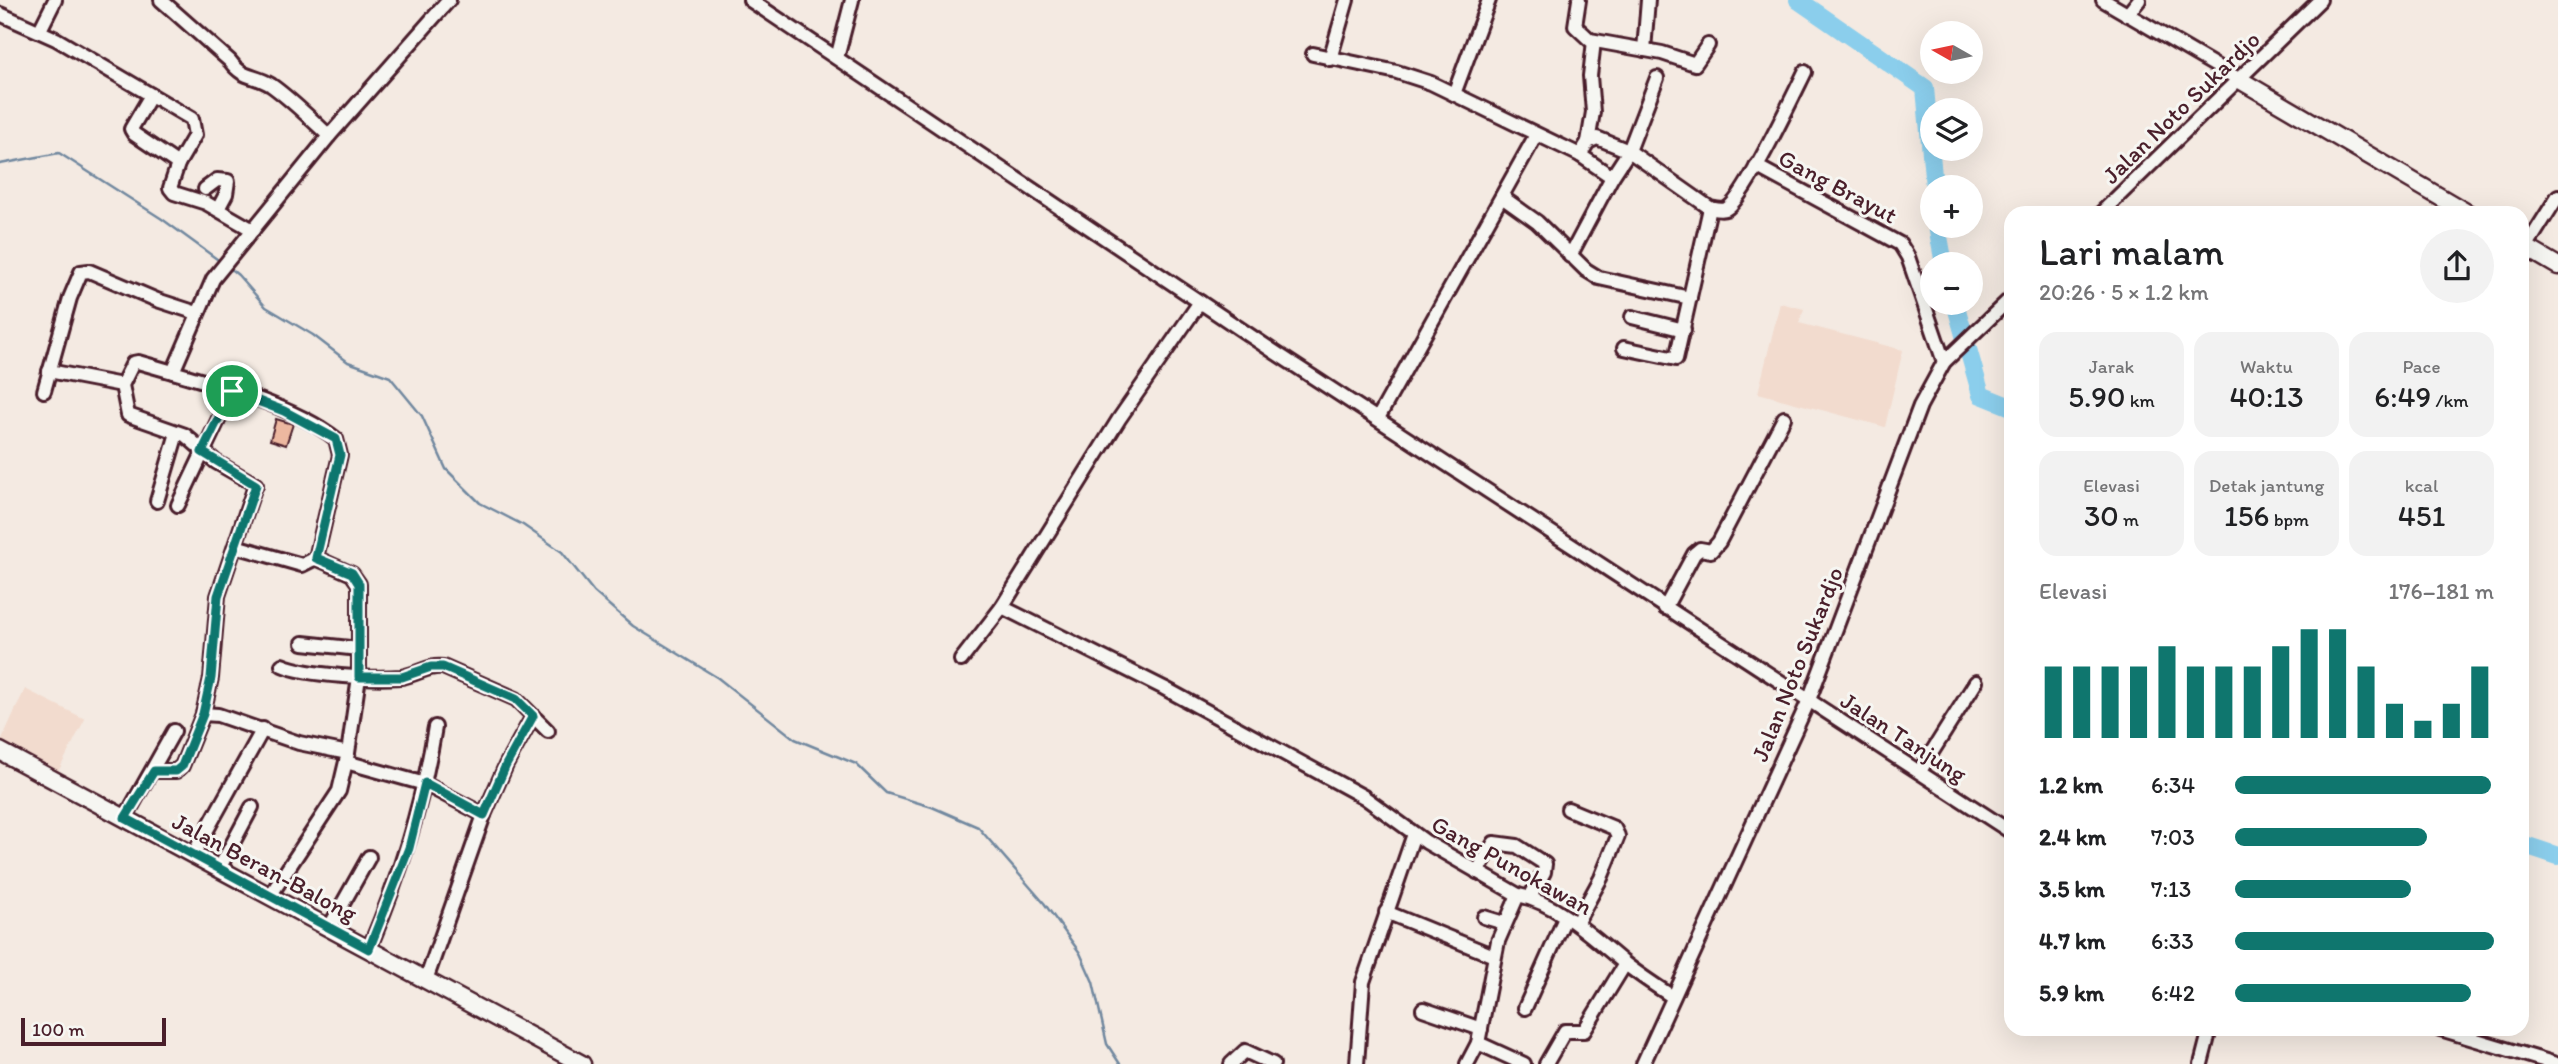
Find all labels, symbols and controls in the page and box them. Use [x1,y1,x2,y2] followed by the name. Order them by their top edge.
[1920,21,1983,84] north arrow
[1920,21,1983,315] map controls
[2096,25,2266,189] street label: Jalan Noto Sukardjo
[1920,98,1983,161] button: layers
[1774,143,1902,229] street label: Gang Brayut
[1920,175,1983,238] button: +
[2039,229,2224,275] text: Lari malam
[2420,229,2494,303] button: share
[1920,252,1983,315] button: −
[2039,278,2209,306] text: 20:26 · 5 × 1.2 km
[2089,355,2134,378] text: Jarak
[2240,355,2293,378] text: Waktu
[2402,355,2441,378] text: Pace
[202,361,262,421] pin
[213,372,251,410] icon: arrive
[2068,378,2125,415] text: 5.90
[2229,378,2304,415] text: 40:13
[2374,378,2431,415] text: 6:49
[2125,389,2155,412] text: km
[2431,389,2469,412] text: /km
[2083,474,2140,497] text: Elevasi
[2209,474,2324,497] text: Detak jantung
[2405,474,2438,497] text: kcal
[2084,497,2119,534] text: 30
[2224,497,2270,534] text: 156
[2398,497,2445,534] text: 451
[2119,508,2139,531] text: m
[2270,508,2309,531] text: bpm
[1745,562,1849,766] street label: Jalan Noto Sukardjo
[2039,577,2107,605] text: Elevasi
[2388,577,2494,605] text: 176–181 m
[1836,686,1973,789] street label: Jalan Tanjung
[2039,771,2103,799] text: 1.2 km
[2151,771,2195,799] text: 6:34
[168,806,363,928] street label: Jalan Beran-Balong
[1426,809,1598,921] street label: Gang Punokawan
[2039,823,2106,851] text: 2.4 km
[2151,823,2195,851] text: 7:03
[2039,875,2105,903] text: 3.5 km
[2151,875,2191,903] text: 7:13
[2039,927,2105,955] text: 4.7 km
[2151,927,2194,955] text: 6:33
[2039,979,2104,1007] text: 5.9 km
[2151,979,2195,1007] text: 6:42
[21,1015,166,1047] scale bar
[32,1018,84,1041] text: 100 m

